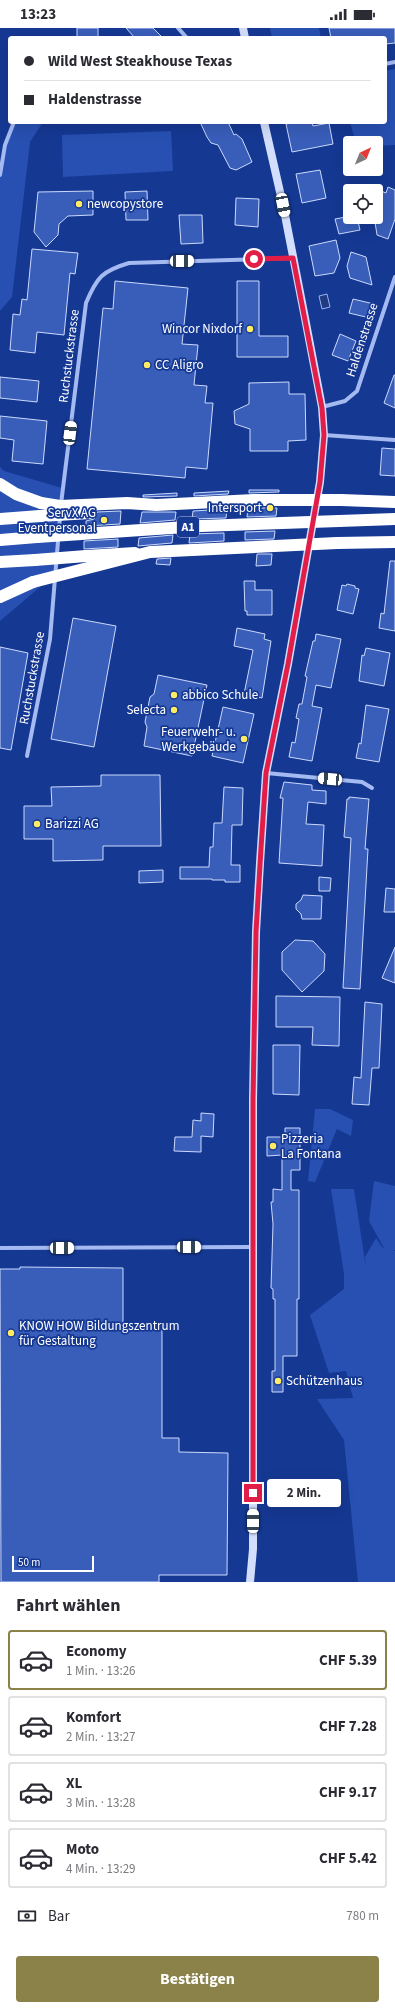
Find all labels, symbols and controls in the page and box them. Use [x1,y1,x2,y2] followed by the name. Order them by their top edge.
[20,4,56,25] text: 13:23
[48,51,232,72] text: Wild West Steakhouse Texas
[48,89,142,110] text: Haldenstrasse
[343,136,383,176] north arrow
[343,136,383,224] map controls
[343,184,383,224] button: locate
[275,192,291,218] car
[87,195,163,213] place label: newcopystore
[74,199,84,209] marker: newcopystore
[245,250,263,268] route start
[170,255,194,267] car
[342,301,382,379] street label: Haldenstrasse
[54,308,84,404] street label: Ruchstuckstrasse
[162,320,243,338] place label: Wincor Nixdorf
[245,324,255,334] marker: Wincor Nixdorf
[155,356,204,374] place label: CC Aligro
[142,360,152,370] marker: CC Aligro
[63,420,77,446] car
[208,499,263,517] place label: Intersport
[265,503,275,513] marker: Intersport
[18,504,96,537] place label: ServX AG Eventpersonal
[99,515,109,525] marker: ServX AG Eventpersonal
[177,517,199,537] road number: A1
[15,630,49,726] street label: Ruchstuckstrasse
[182,686,258,704] place label: abbico Schule
[169,690,179,700] marker: abbico Schule
[126,701,166,719] place label: Selecta
[169,705,179,715] marker: Selecta
[161,723,236,756] place label: Feuerwehr- u. Werkgebäude
[239,734,249,744] marker: Feuerwehr- u. Werkgebäude
[318,772,342,786] car
[45,815,99,833] place label: Barizzi AG
[32,819,42,829] marker: Barizzi AG
[281,1130,341,1163] place label: Pizzeria La Fontana
[268,1141,278,1151] marker: Pizzeria La Fontana
[177,1241,201,1253] car
[50,1242,74,1254] car
[19,1317,179,1350] place label: KNOW HOW Bildungszentrum für Gestaltung
[6,1328,16,1338] marker: KNOW HOW Bildungszentrum für Gestaltung
[286,1372,363,1390] place label: Schützenhaus
[273,1376,283,1386] marker: Schützenhaus
[267,1479,341,1507] callout: 2 Min.
[244,1484,262,1502] route end
[287,1484,321,1502] text: 2 Min.
[247,1509,259,1533] car
[12,1554,94,1573] scale bar
[18,1555,40,1570] text: 50 m
[16,1593,121,1618] text: Fahrt wählen
[66,1641,127,1662] text: Economy
[18,1642,54,1678] icon: car
[319,1650,377,1671] text: CHF 5.39
[66,1662,136,1680] text: 1 Min. · 13:26
[66,1707,121,1728] text: Komfort
[18,1708,54,1744] icon: car
[319,1716,377,1737] text: CHF 7.28
[66,1728,136,1746] text: 2 Min. · 13:27
[66,1773,82,1794] text: XL
[18,1774,54,1810] icon: car
[319,1782,377,1803] text: CHF 9.17
[66,1794,136,1812] text: 3 Min. · 13:28
[66,1839,99,1860] text: Moto
[18,1840,54,1876] icon: car
[319,1848,377,1869] text: CHF 5.42
[66,1860,136,1878] text: 4 Min. · 13:29
[16,1905,38,1927] icon: cash
[48,1906,70,1927] text: Bar
[346,1907,379,1925] text: 780 m
[16,1956,379,2002] button: Bestätigen

